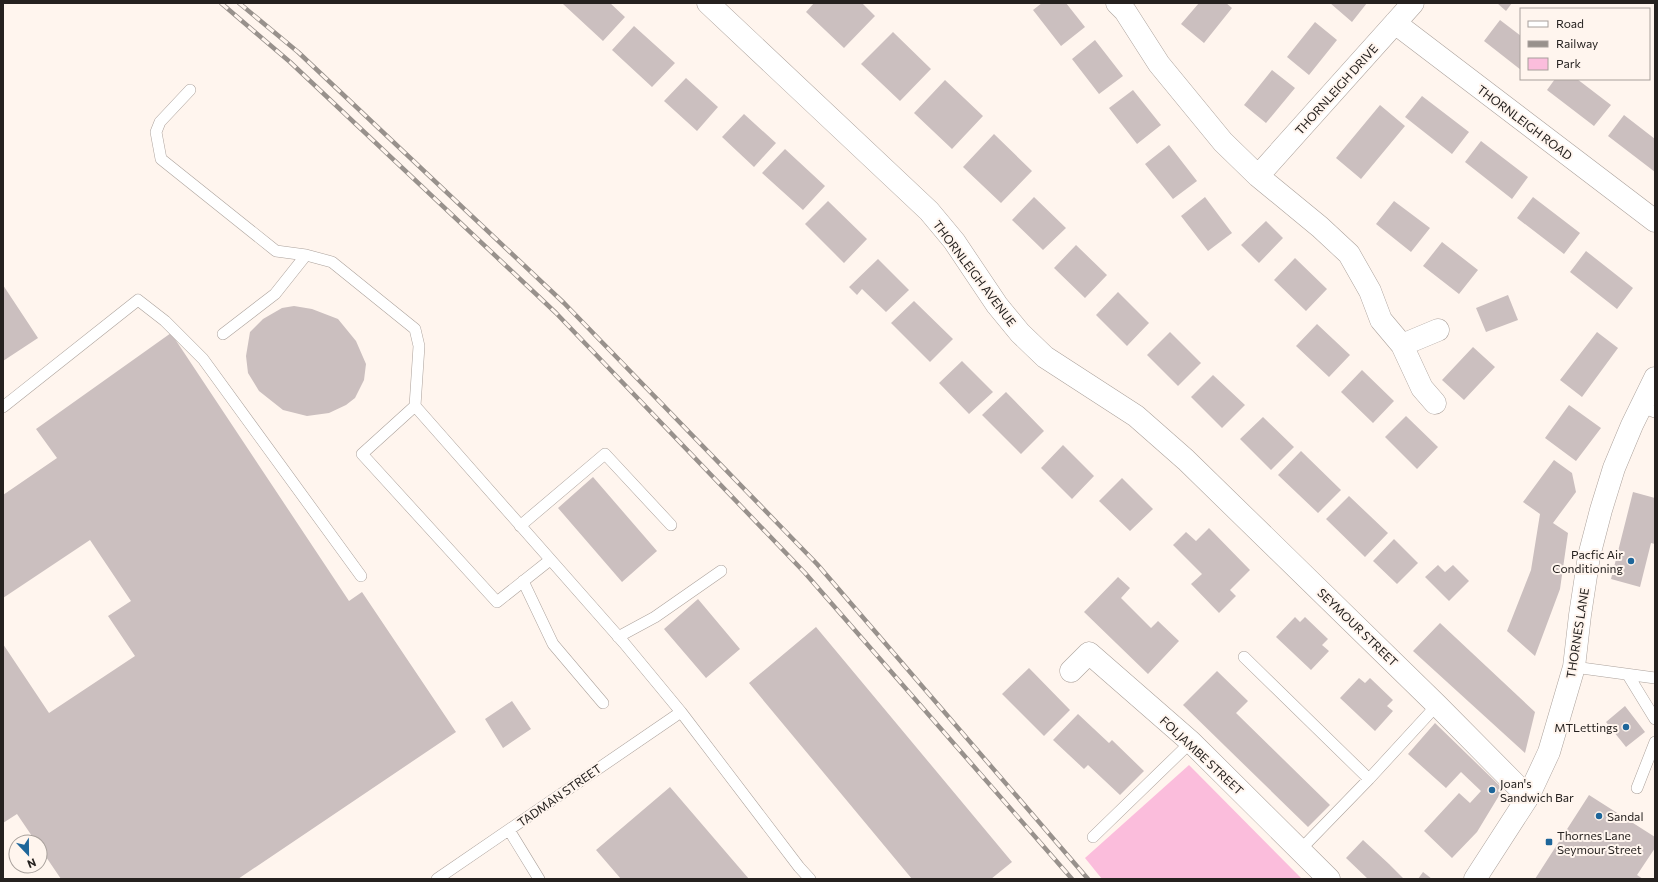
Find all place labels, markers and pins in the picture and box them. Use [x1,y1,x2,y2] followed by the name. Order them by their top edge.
[1552,547,1623,575] place label: Pacfic Air Conditioning
[1626,556,1636,566] marker: Pacfic Air Conditioning
[1554,720,1618,734] place label: MTLettings
[1621,722,1631,732] marker: MTLettings
[1500,776,1574,804] place label: Joan's Sandwich Bar
[1487,785,1497,795] marker: Joan's Sandwich Bar
[1607,809,1643,823] place label: Sandal
[1594,811,1604,821] marker: Sandal
[1557,828,1642,856] place label: Thornes Lane Seymour Street
[1544,837,1554,847] marker: Thornes Lane Seymour Street

